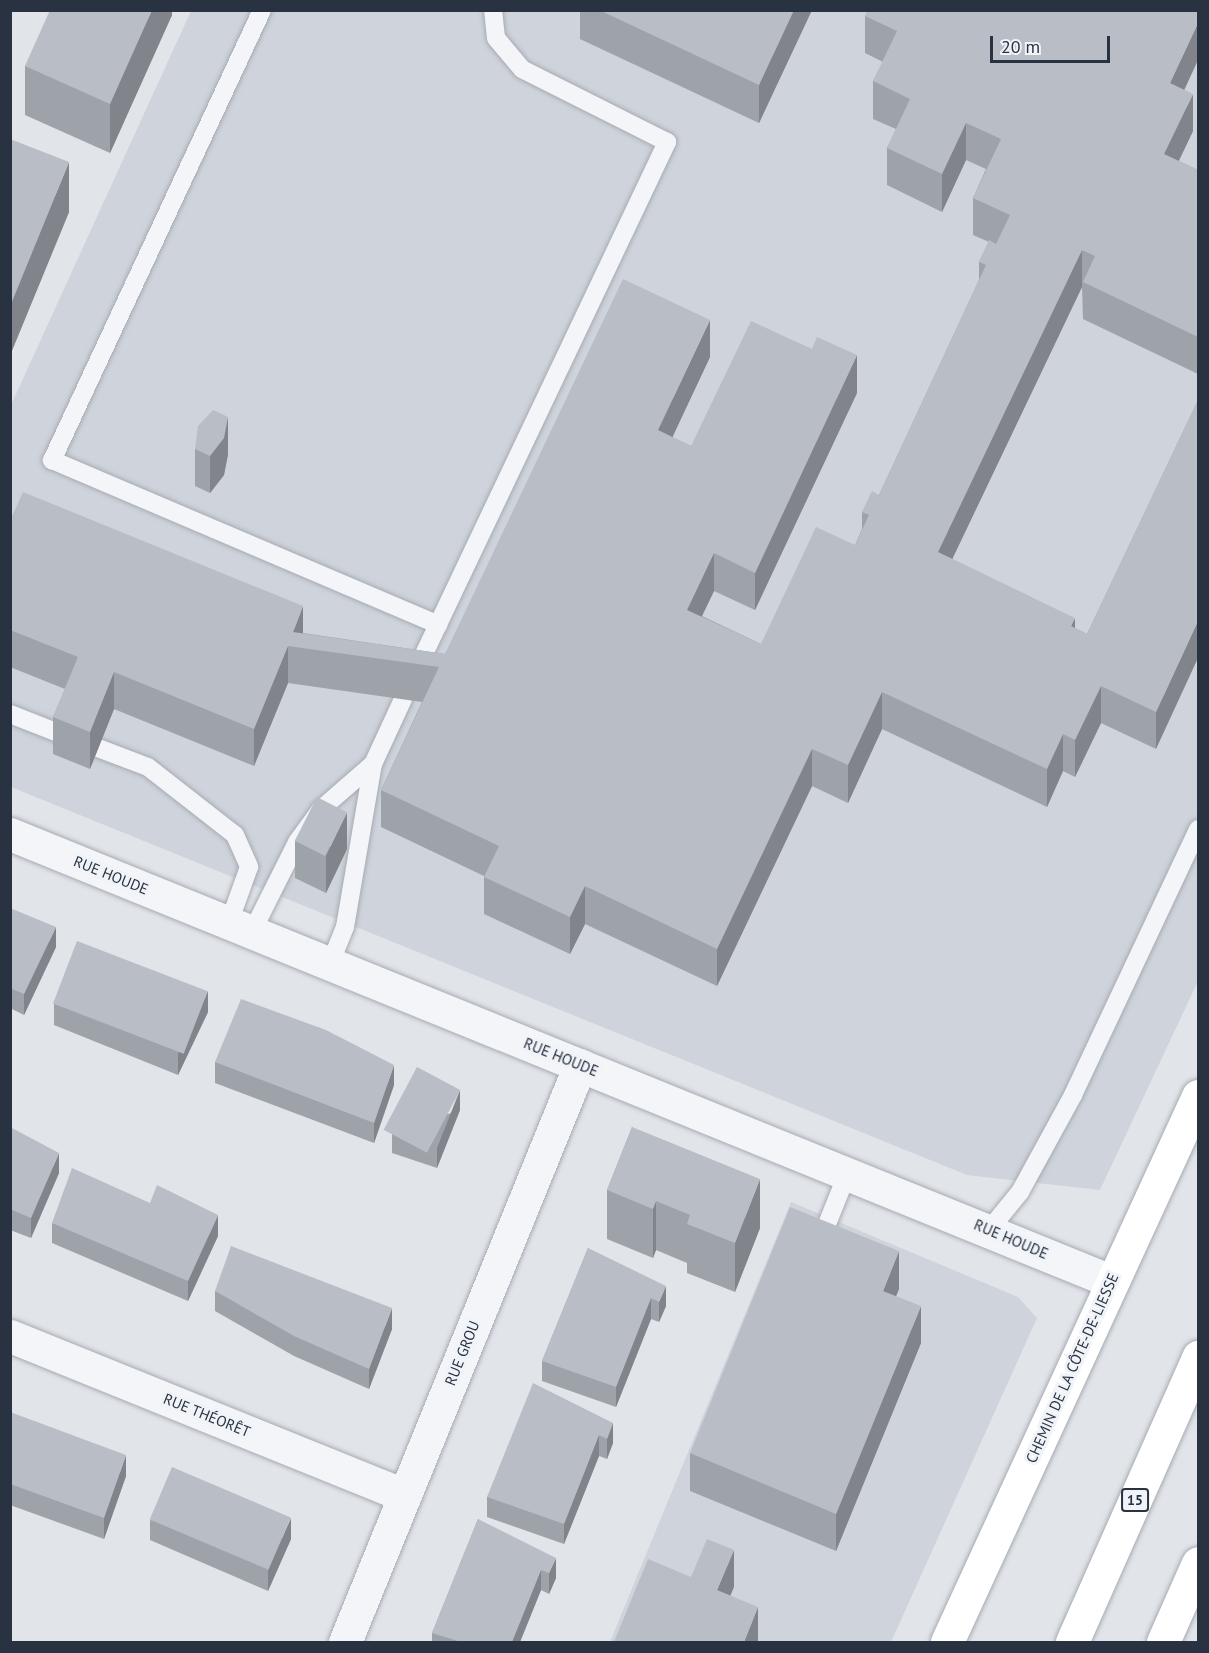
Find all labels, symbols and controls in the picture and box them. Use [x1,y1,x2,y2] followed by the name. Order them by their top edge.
[993,24,1113,62] scale bar
[1001,35,1040,58] text: 20 m
[71,852,151,898] street label: RUE HOUDE
[521,1034,601,1080] street label: RUE HOUDE
[971,1215,1051,1263] street label: RUE HOUDE
[1022,1270,1122,1466] street label: CHEMIN DE LA CÔTE-DE-LIESSE
[441,1318,483,1388] street label: RUE GROU
[161,1389,253,1441] street label: RUE THÉORÊT
[1120,1489,1150,1511] road number: 15

